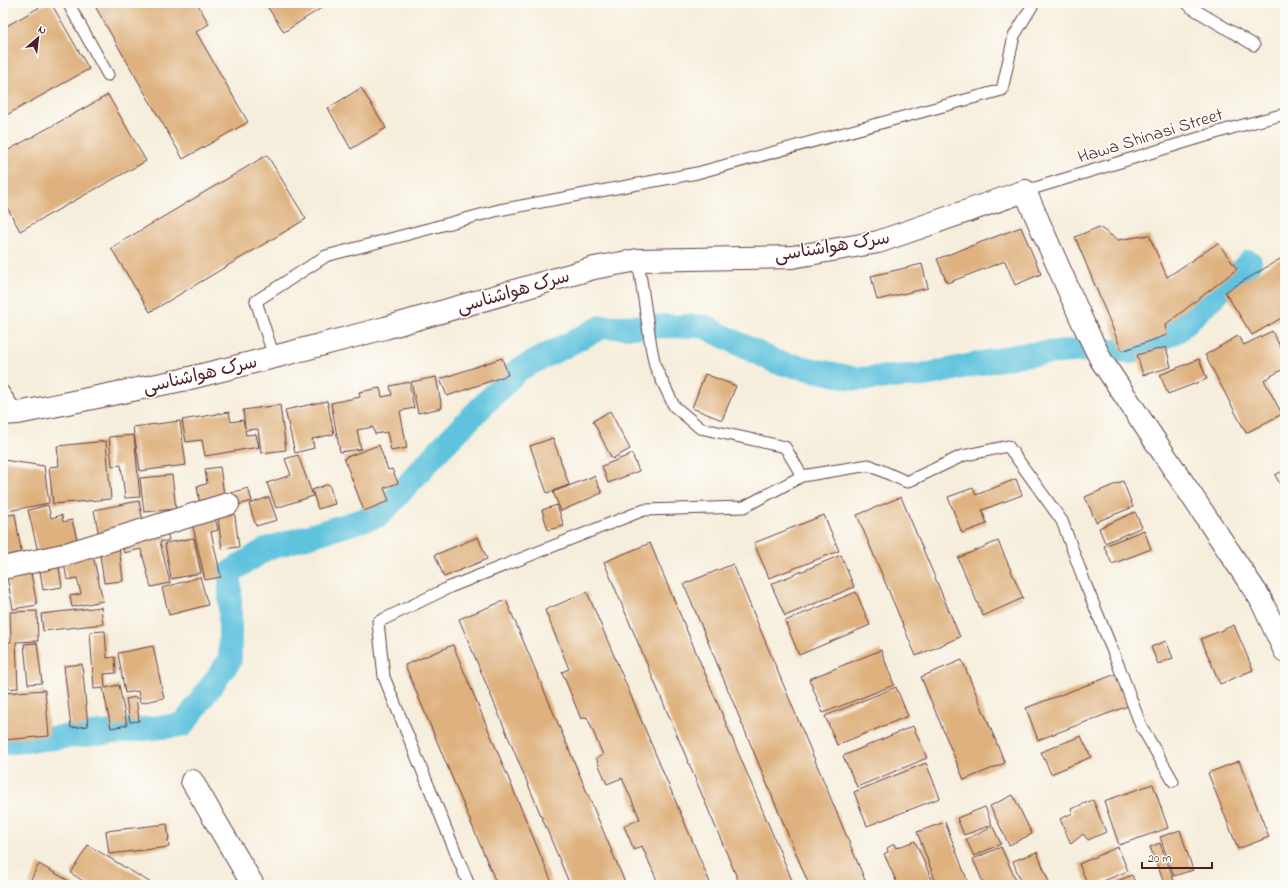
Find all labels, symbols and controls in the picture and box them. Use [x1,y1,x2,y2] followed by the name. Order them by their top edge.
[18,18,58,58] north arrow
[35,21,49,39] text: N
[1075,102,1226,171] street label: Hawa Shinasi Street
[773,226,892,270] street label: سرک هواشناسی
[454,264,573,321] street label: سرک هواشناسی
[141,350,260,402] street label: سرک هواشناسی
[1142,844,1212,870] scale bar
[1148,850,1171,868] text: 20 m

